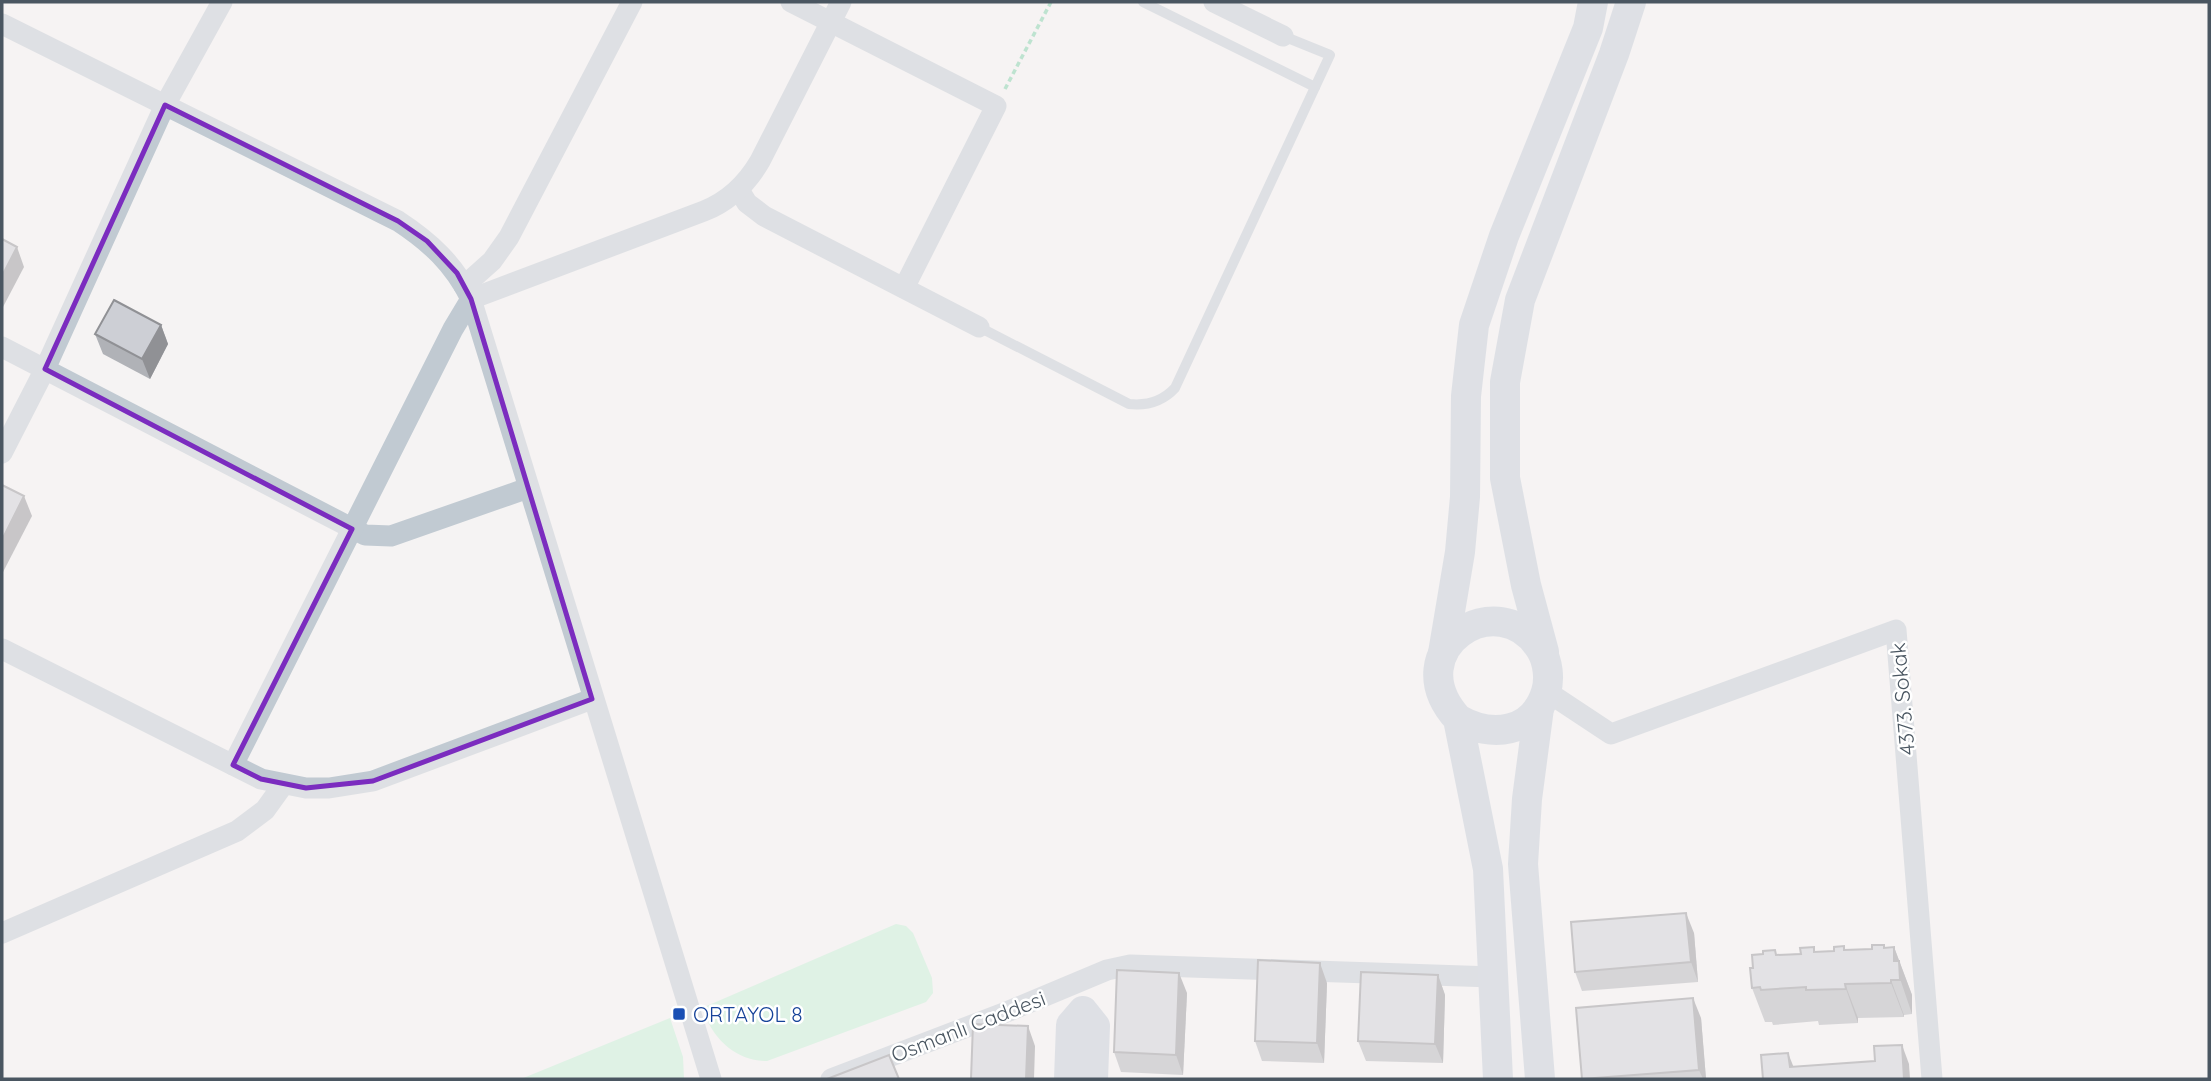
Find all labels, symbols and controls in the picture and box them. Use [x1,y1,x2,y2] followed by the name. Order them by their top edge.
[1884,642,1920,756] street label: 4373. Sokak
[887,985,1049,1067] street label: Osmanlı Caddesi
[693,1001,803,1027] place label: ORTAYOL 8
[671,1006,687,1022] marker: ORTAYOL 8

